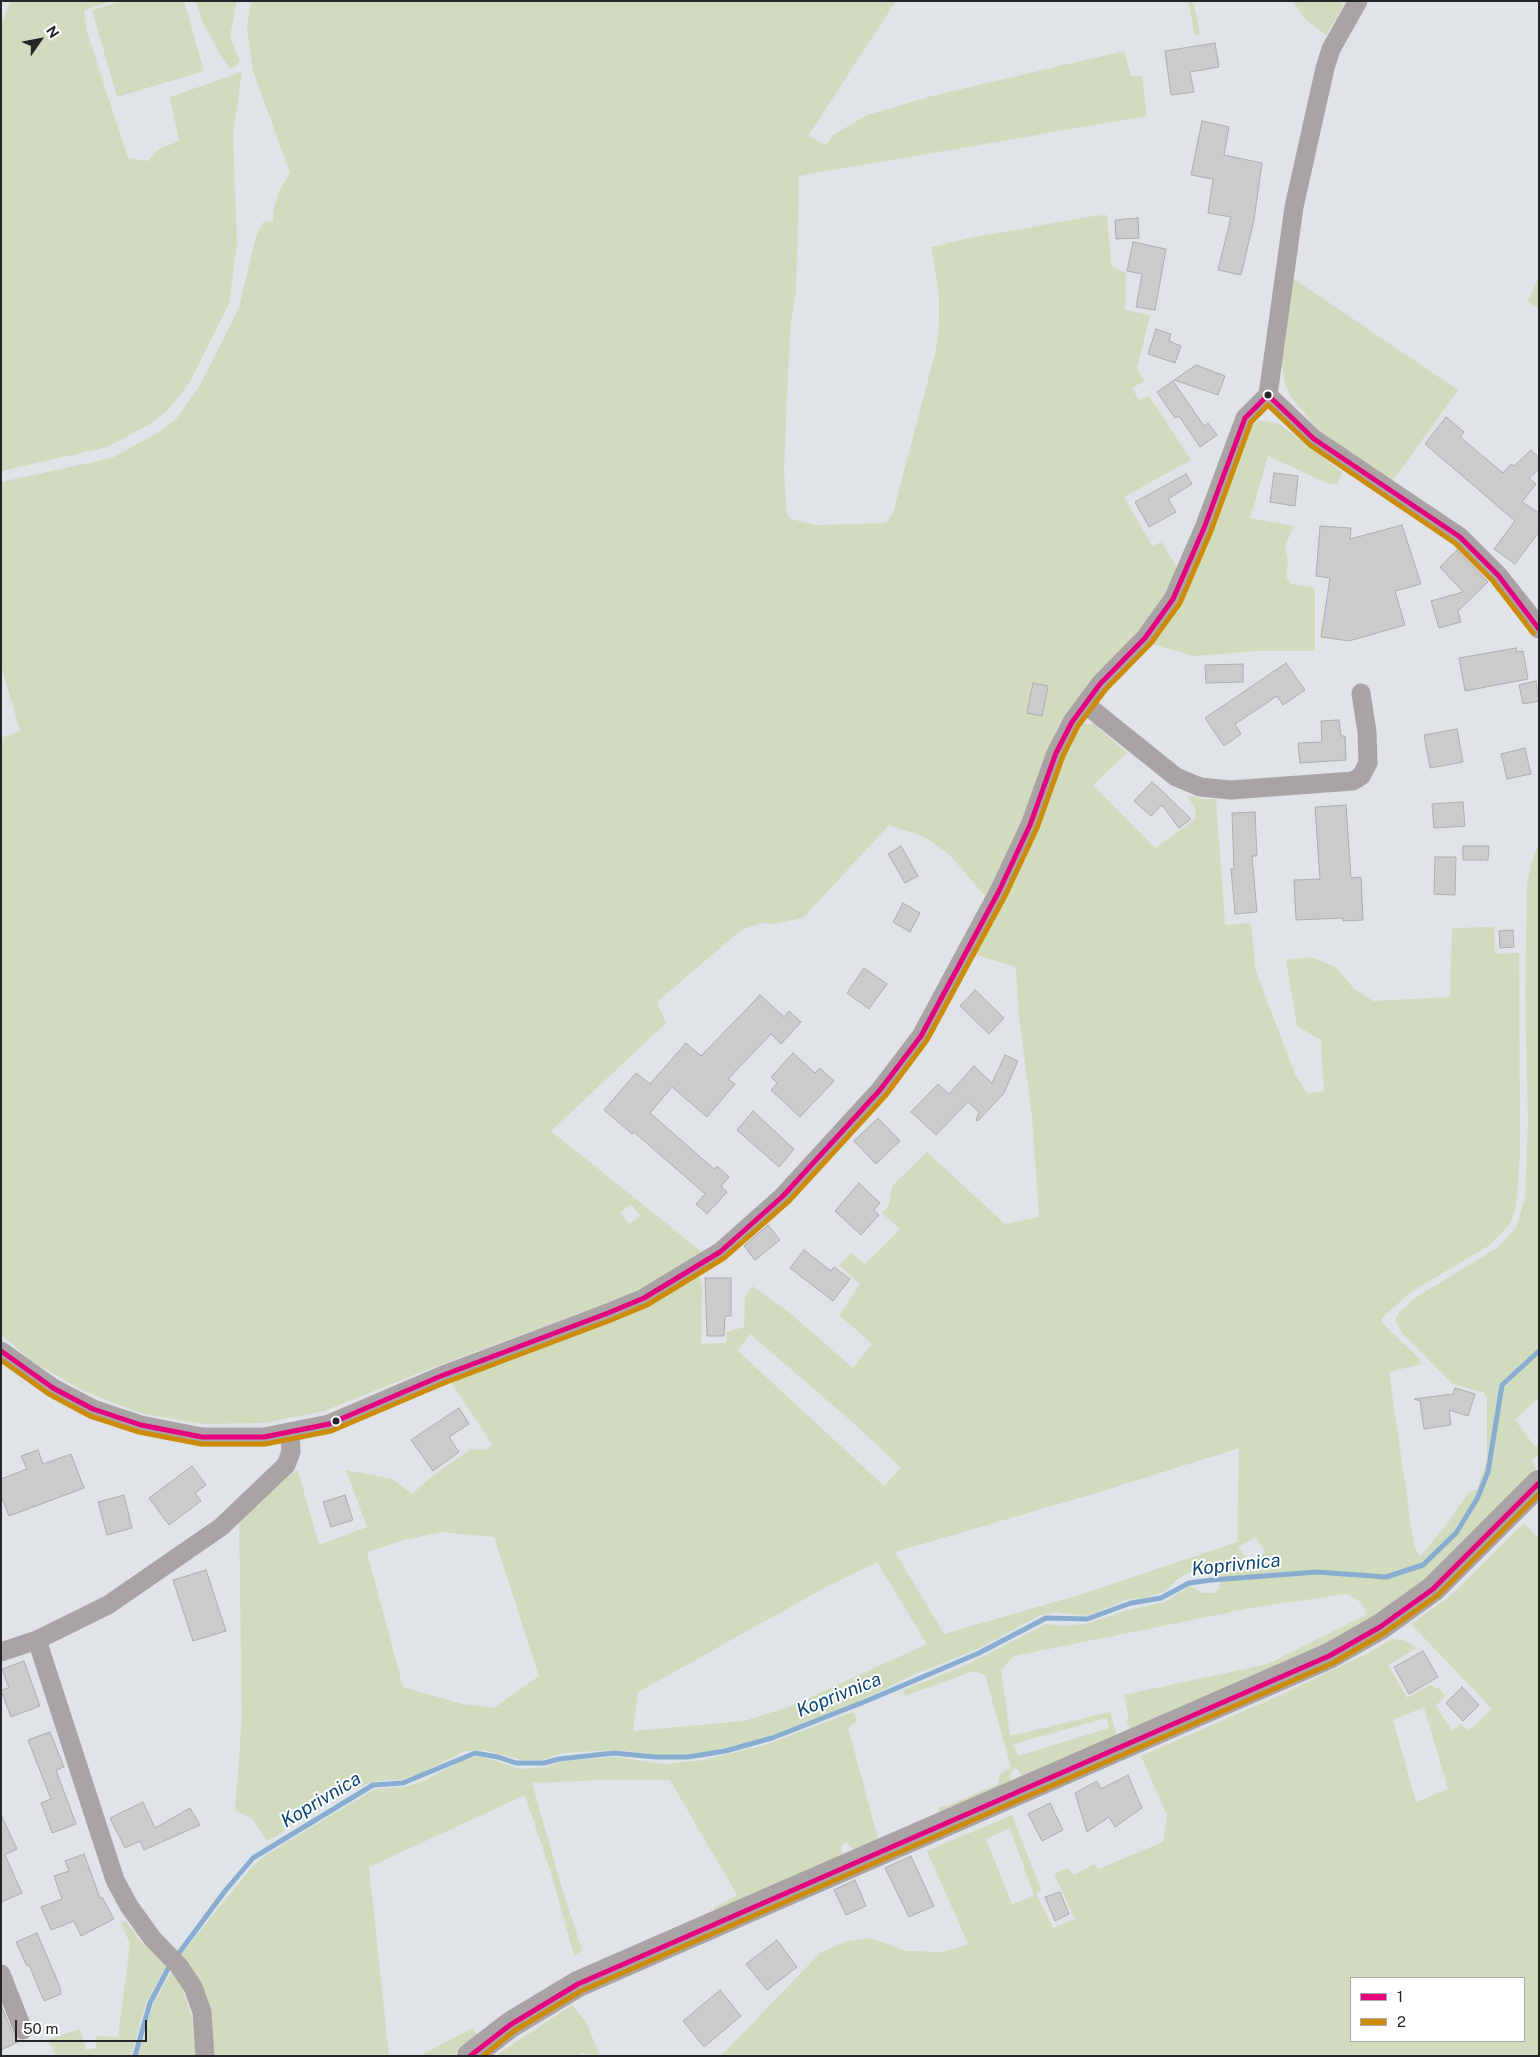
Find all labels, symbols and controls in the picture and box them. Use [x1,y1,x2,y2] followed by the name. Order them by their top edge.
[15,15,65,65] north arrow
[43,23,62,41] text: N
[1263,390,1273,400] unlabelled marker
[331,1416,341,1426] unlabelled marker
[1190,1549,1282,1581] water label: Koprivnica
[793,1668,885,1722] water label: Koprivnica
[277,1767,365,1833] water label: Koprivnica
[1350,1977,1525,2042] legend
[1397,1988,1403,2005] text: 1
[18,2010,150,2042] scale bar
[1397,2013,1406,2030] text: 2
[23,2020,58,2037] text: 50 m

